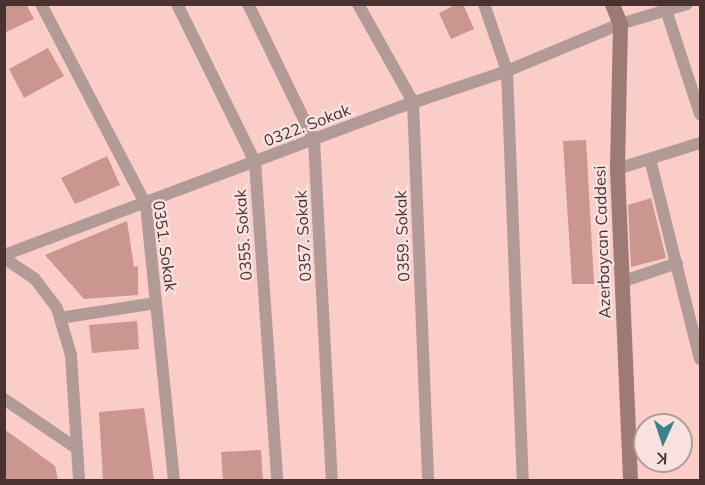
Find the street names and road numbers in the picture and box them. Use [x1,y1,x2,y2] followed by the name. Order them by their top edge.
[261,100,353,150] street label: 0322. Sokak
[590,165,614,319] street label: Azerbaycan Caddesi
[230,189,256,281] street label: 0355. Sokak
[291,190,315,282] street label: 0357. Sokak
[391,190,413,282] street label: 0359. Sokak
[149,199,181,293] street label: 0351. Sokak

